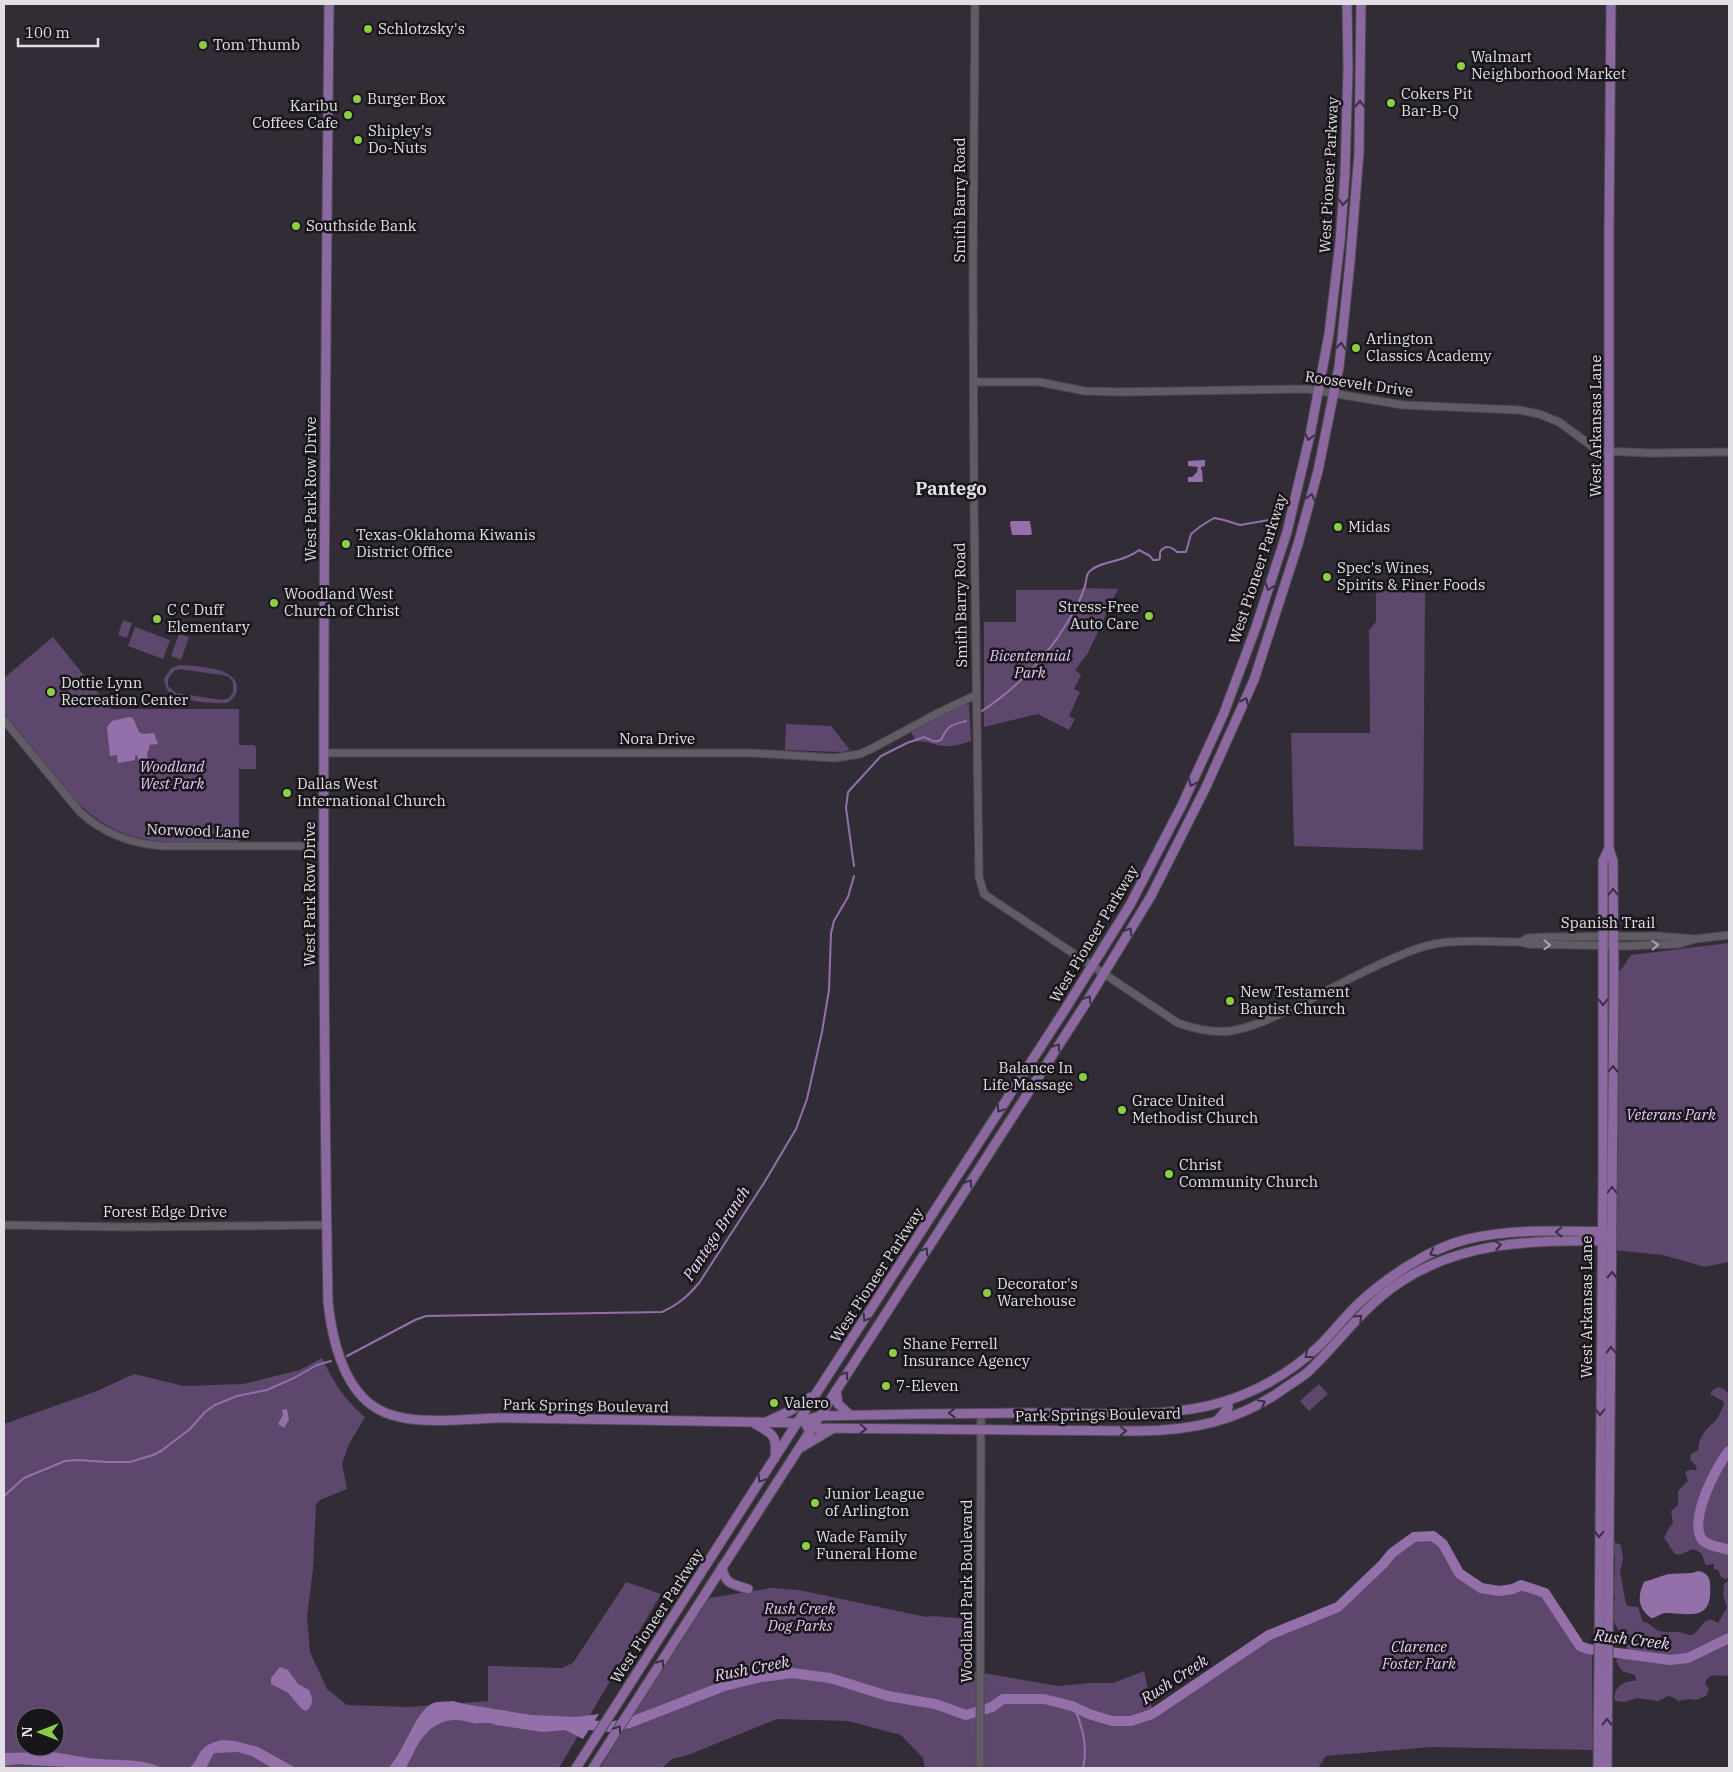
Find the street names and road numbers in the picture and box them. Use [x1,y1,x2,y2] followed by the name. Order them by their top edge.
[1315,96,1342,254] street label: West Pioneer Parkway
[950,137,969,263] street label: Smith Barry Road
[1586,355,1605,497] street label: West Arkansas Lane
[1304,366,1415,401] street label: Roosevelt Drive
[301,416,320,562] street label: West Park Row Drive
[1224,491,1291,646] street label: West Pioneer Parkway
[950,542,971,668] street label: Smith Barry Road
[619,729,695,748] street label: Nora Drive
[146,819,250,842] street label: Norwood Lane
[300,821,319,967] street label: West Park Row Drive
[1045,862,1142,1006] street label: West Pioneer Parkway
[1561,913,1655,932] street label: Spanish Trail
[103,1202,227,1221] street label: Forest Edge Drive
[826,1204,927,1346] street label: West Pioneer Parkway
[1577,1236,1596,1378] street label: West Arkansas Lane
[503,1395,669,1416] street label: Park Springs Boulevard
[1015,1404,1181,1425] street label: Park Springs Boulevard
[957,1499,976,1683] street label: Woodland Park Boulevard
[606,1545,707,1687] street label: West Pioneer Parkway

